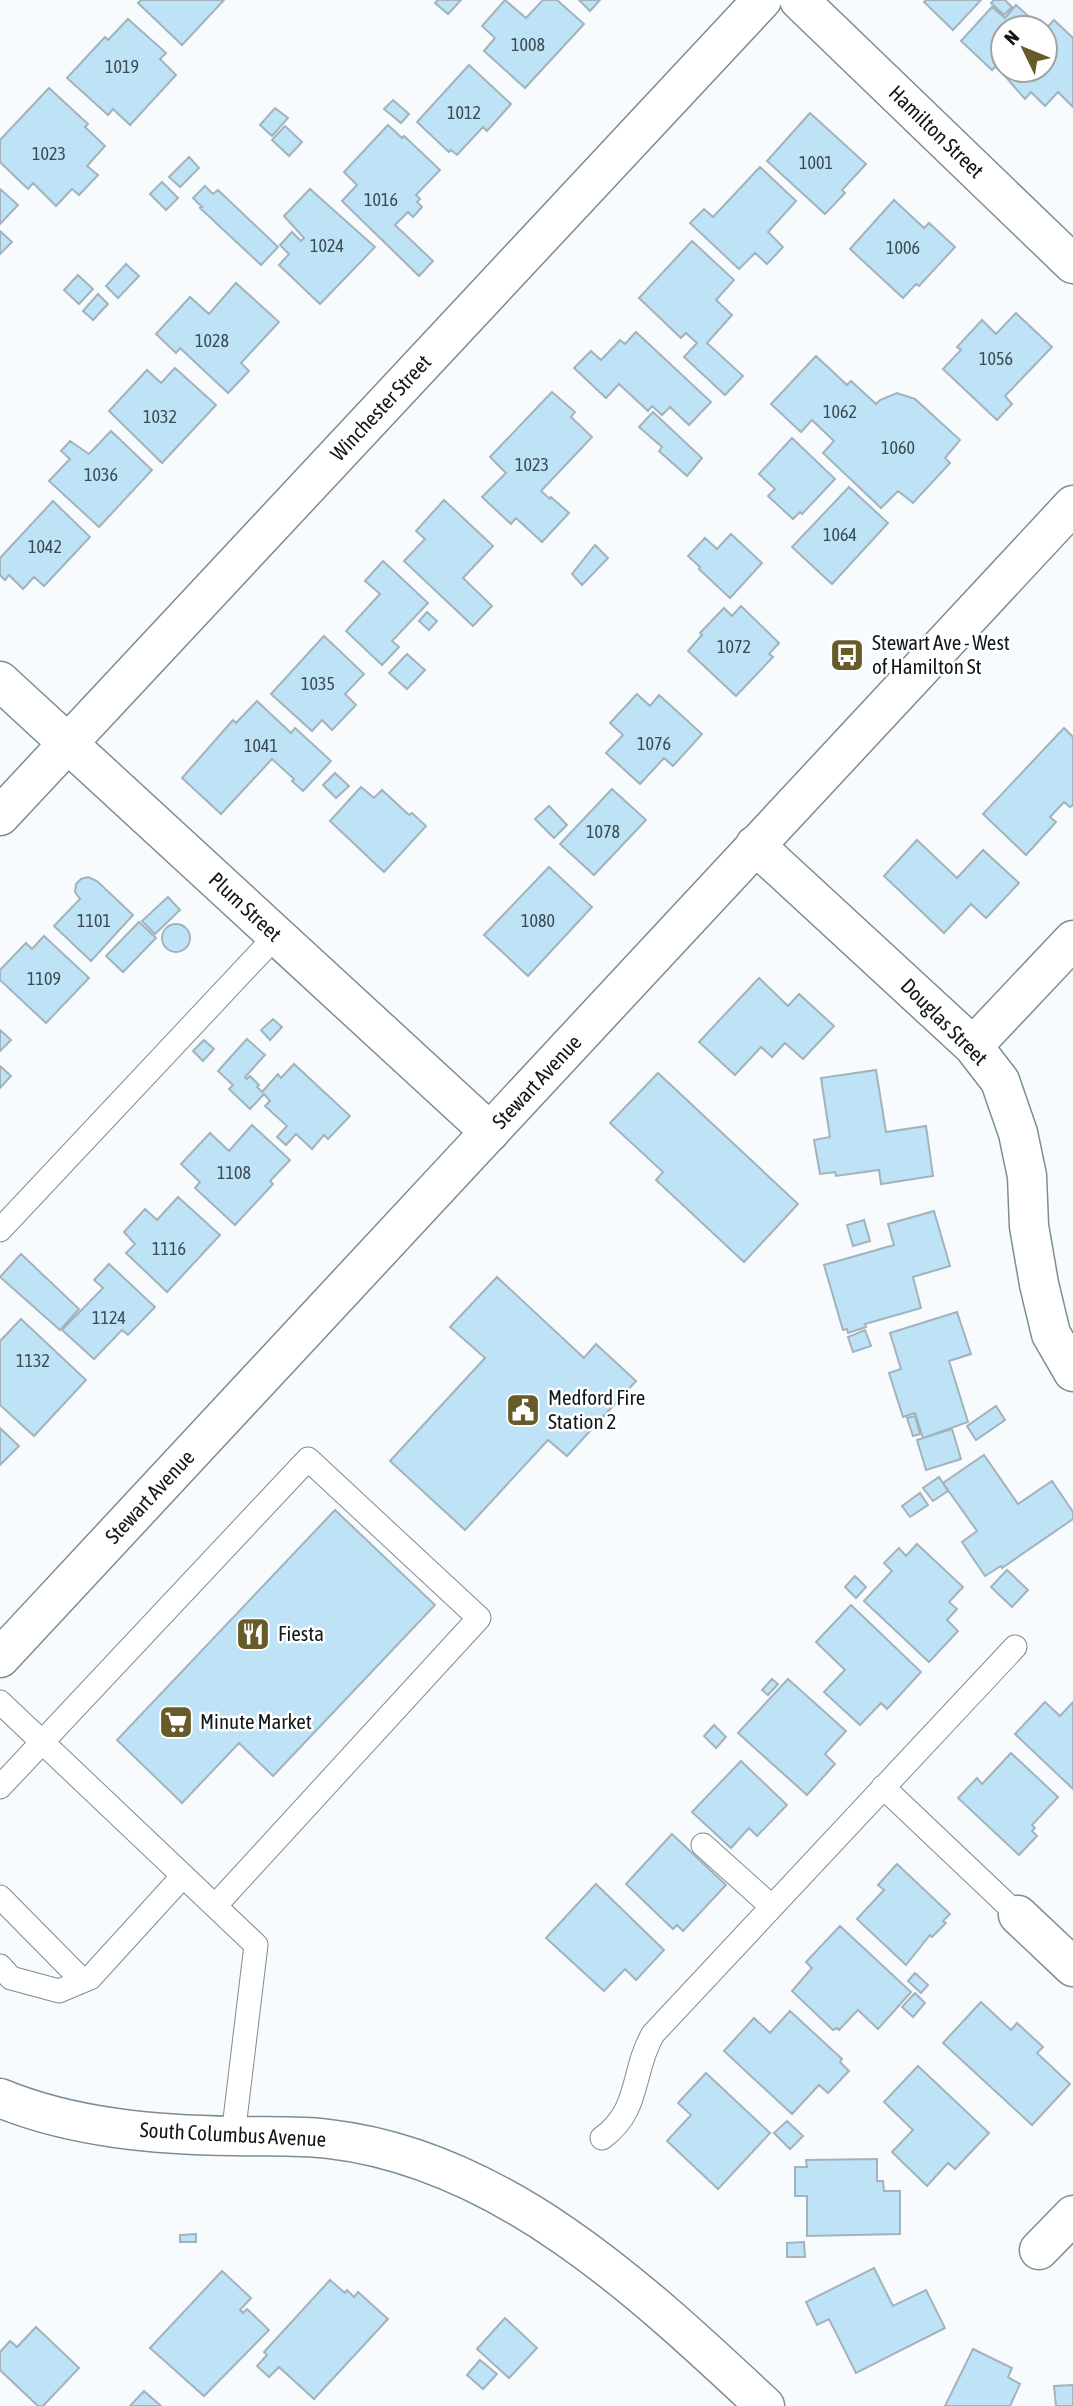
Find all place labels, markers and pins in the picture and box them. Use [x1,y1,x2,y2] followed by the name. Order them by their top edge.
[872,630,1010,678] place label: Stewart Ave - West of Hamilton St
[828,636,866,674] bus stop icon: Stewart Ave - West of Hamilton St
[548,1385,645,1433] place label: Medford Fire Station 2
[504,1391,542,1429] public building icon: Medford Fire Station 2
[234,1615,272,1653] restaurant icon: Fiesta
[278,1621,324,1645] place label: Fiesta
[157,1703,195,1741] supermarket icon: Minute Market
[200,1709,312,1733] place label: Minute Market

